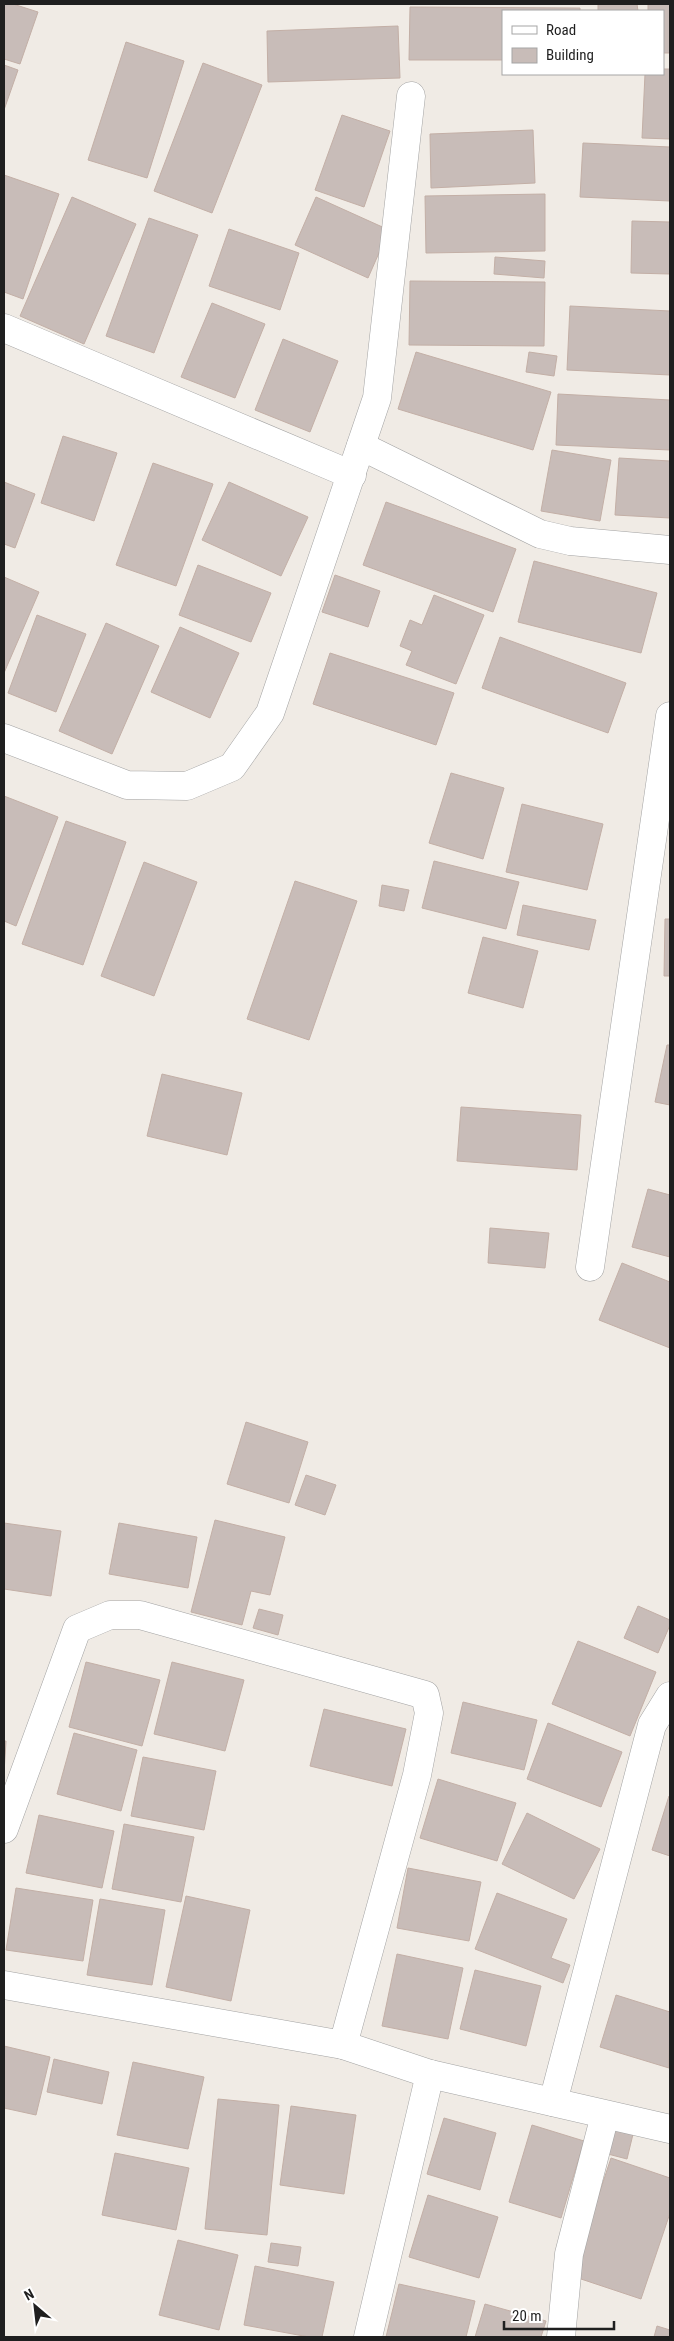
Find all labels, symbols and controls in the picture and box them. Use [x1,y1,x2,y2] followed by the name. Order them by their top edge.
[502,10,664,75] legend
[546,21,576,39] text: Road
[546,46,594,64] text: Building
[10,2281,60,2331] north arrow
[21,2285,36,2304] text: N
[504,2298,614,2330] scale bar
[512,2307,542,2325] text: 20 m

